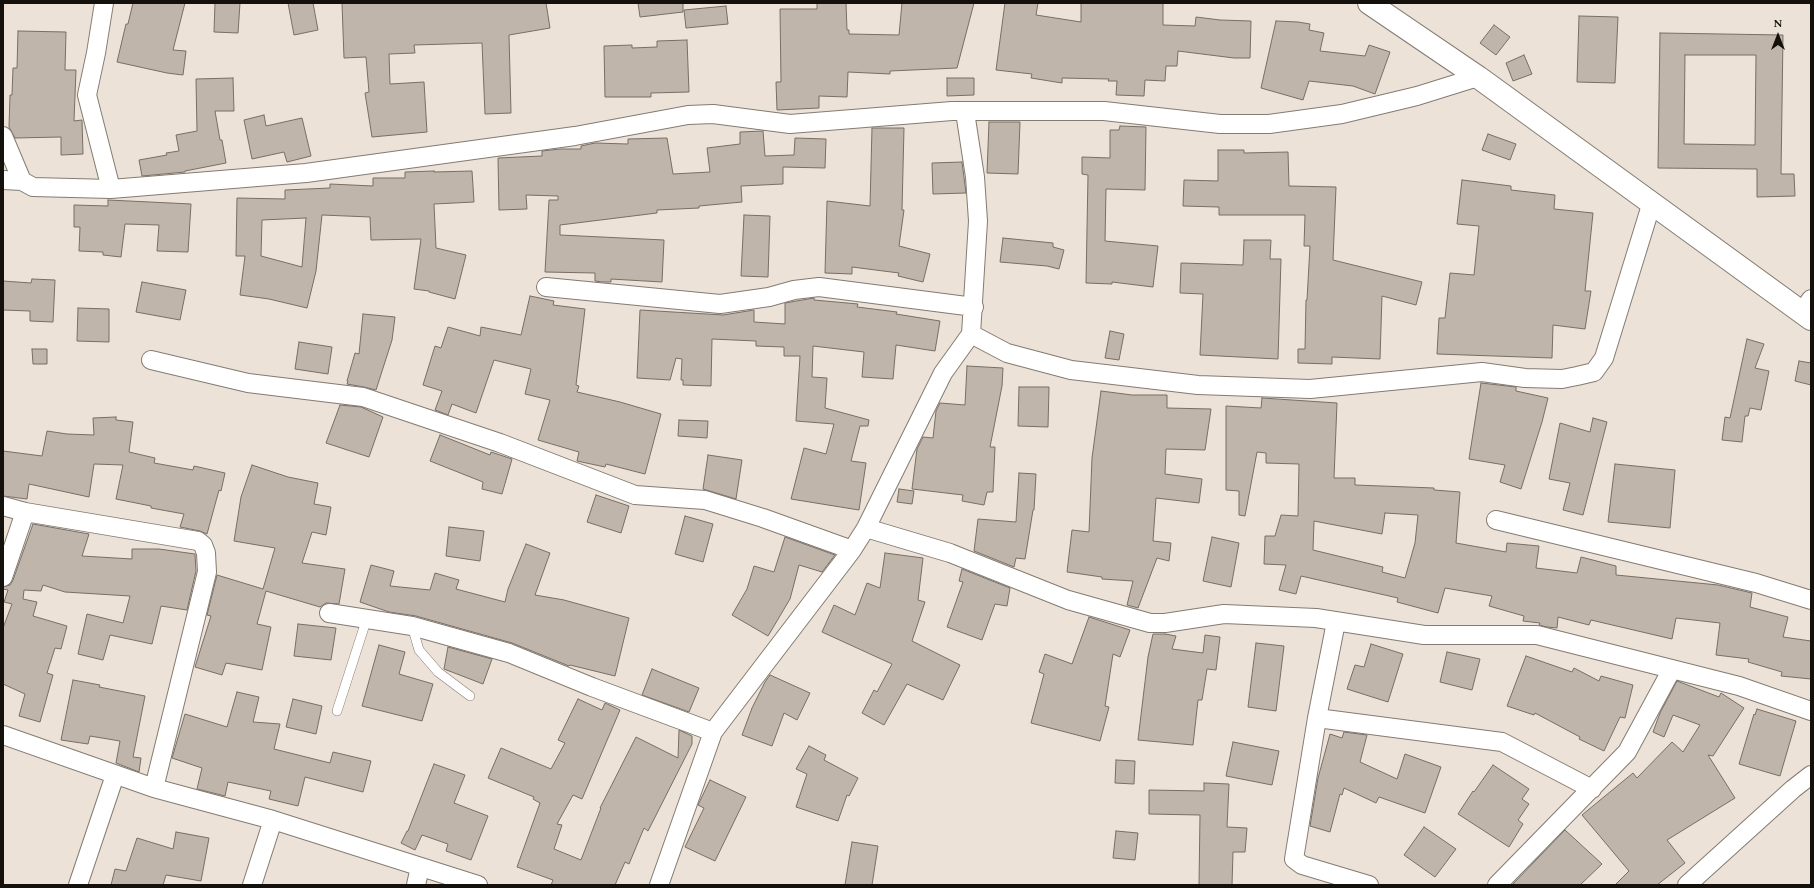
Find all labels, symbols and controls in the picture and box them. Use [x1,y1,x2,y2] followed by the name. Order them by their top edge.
[1774,15,1782,32] text: N
[1758,16,1798,56] north arrow

